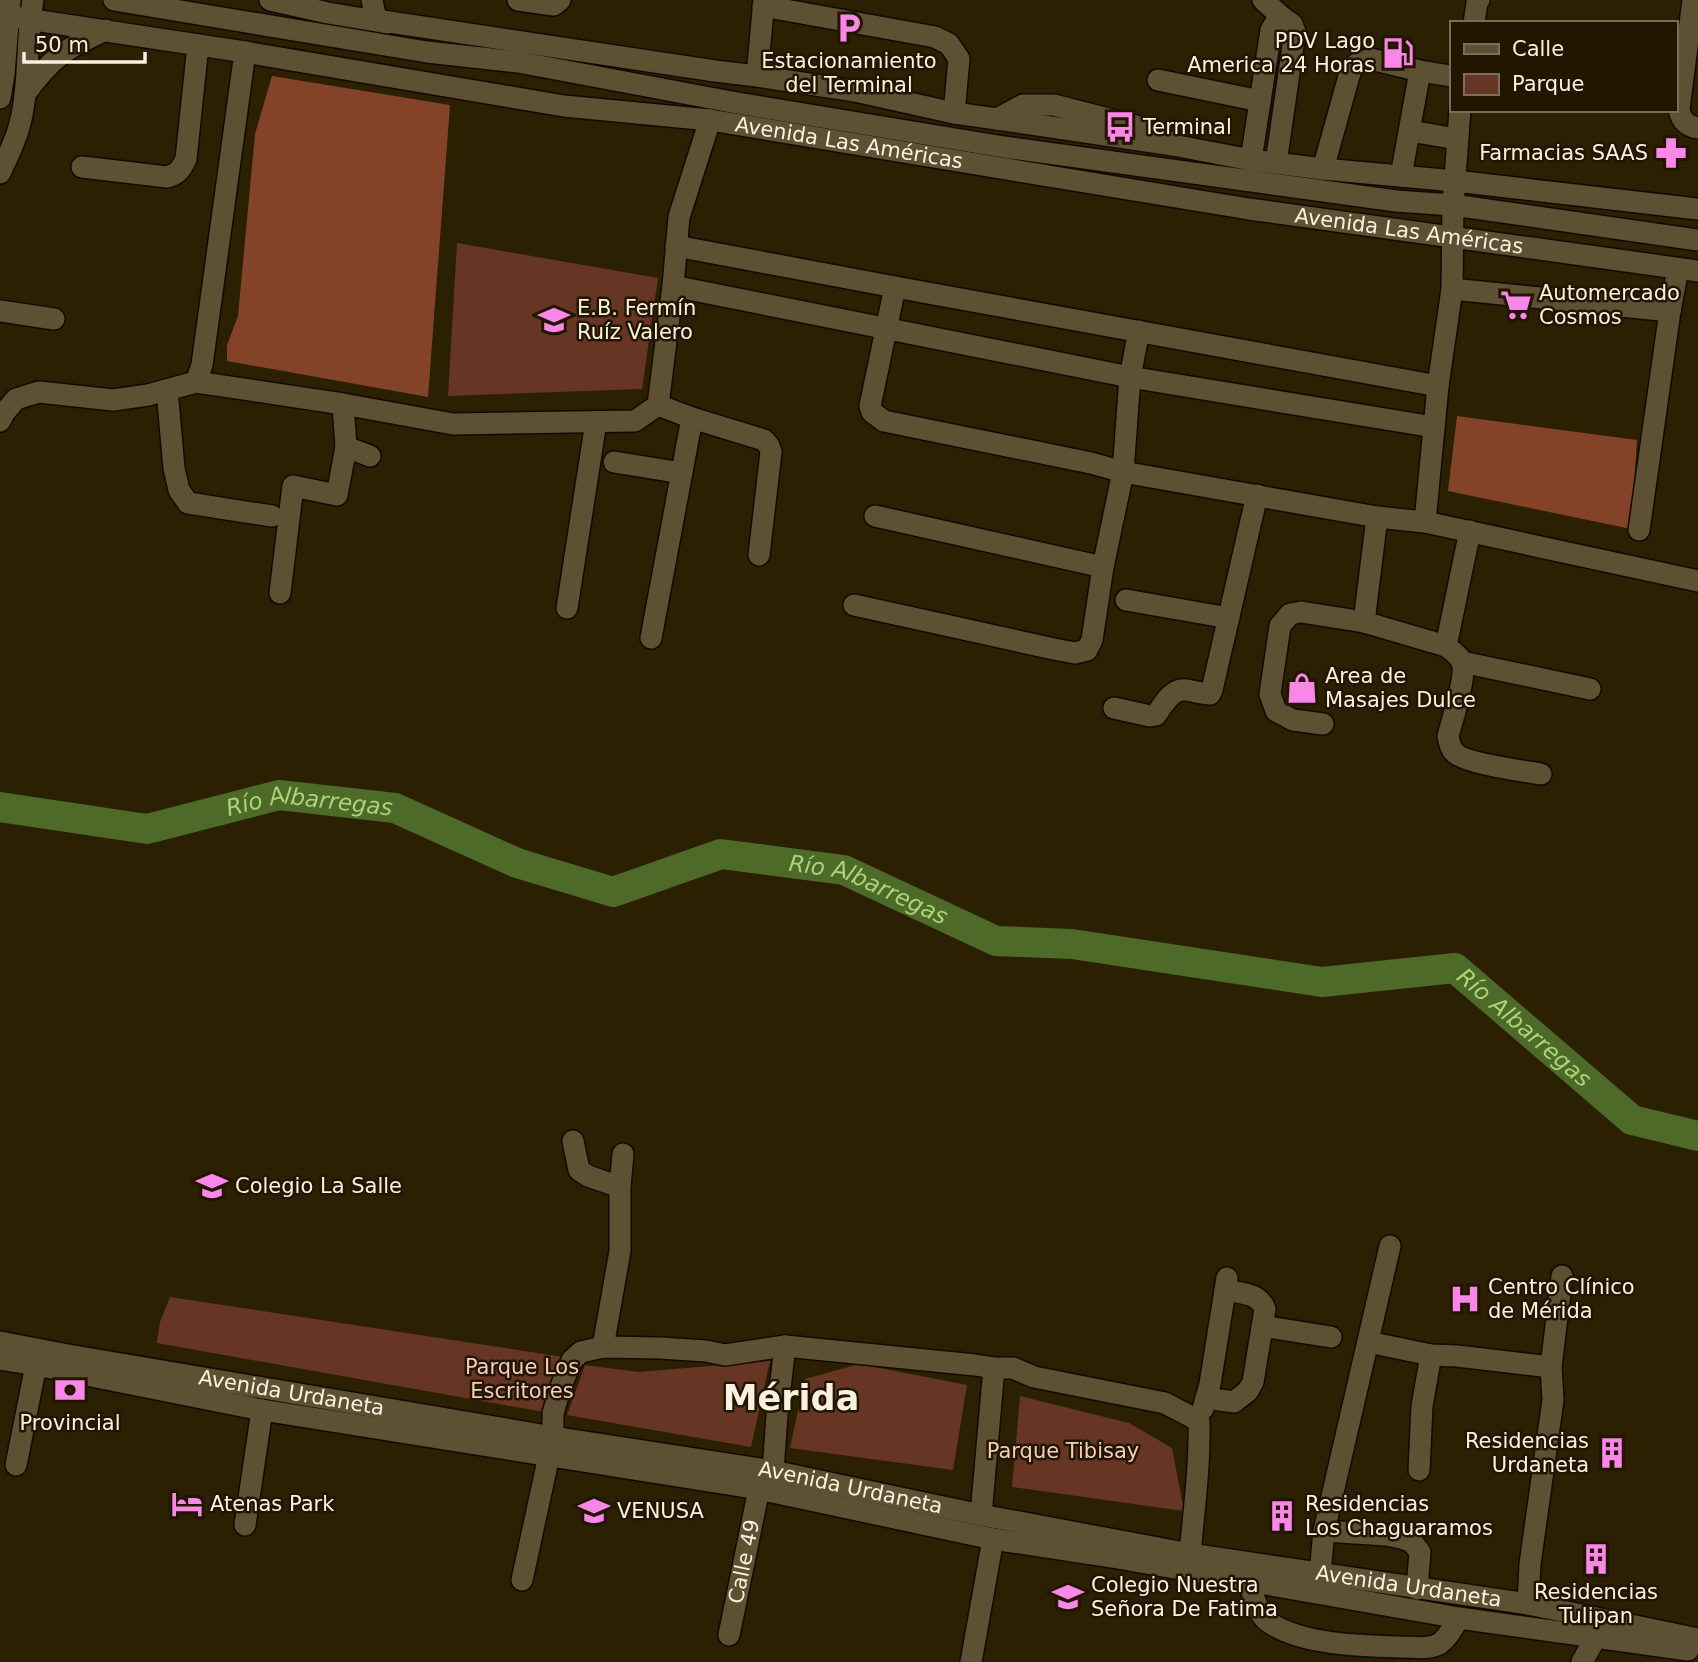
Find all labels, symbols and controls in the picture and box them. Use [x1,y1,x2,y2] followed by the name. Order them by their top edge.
[832,11,866,45] parking icon: Estacionamiento del Terminal
[24,21,145,65] scale bar
[1450,21,1677,112] legend
[1187,29,1375,77] place label: PDV Lago America 24 Horas
[35,33,89,57] text: 50 m
[1381,36,1415,70] fuel station icon: PDV Lago America 24 Horas
[1512,37,1564,61] text: Calle
[761,49,937,97] place label: Estacionamiento del Terminal
[1512,72,1584,96] text: Parque
[1103,110,1137,144] bus stop icon: Terminal
[734,112,965,174] street label: Avenida Las Américas
[1142,115,1232,139] place label: Terminal
[1654,136,1688,170] pharmacy icon: Farmacias SAAS
[1479,141,1648,165] place label: Farmacias SAAS
[1293,203,1525,259] street label: Avenida Las Américas
[1539,281,1680,329] place label: Automercado Cosmos
[1499,288,1533,322] supermarket icon: Automercado Cosmos
[577,296,696,344] place label: E.B. Fermín Ruíz Valero
[537,303,571,337] school or university icon: E.B. Fermín Ruíz Valero
[1325,664,1476,712] place label: Area de Masajes Dulce
[1285,671,1319,705] shop icon: Area de Masajes Dulce
[223,781,394,821] water label: Río Albarregas
[787,850,952,930] water label: Río Albarregas
[1452,963,1597,1092] water label: Río Albarregas
[195,1169,229,1203] school or university icon: Colegio La Salle
[235,1174,402,1198] place label: Colegio La Salle
[1488,1275,1635,1323] place label: Centro Clínico de Mérida
[1448,1282,1482,1316] hospital icon: Centro Clínico de Mérida
[465,1355,579,1403] park label: Parque Los Escritores
[197,1365,386,1420] street label: Avenida Urdaneta
[53,1373,87,1407] bank icon: Provincial
[723,1378,859,1418] district label: Mérida
[20,1411,120,1435] place label: Provincial
[1465,1429,1589,1477] place label: Residencias Urdaneta
[1595,1436,1629,1470] building icon: Residencias Urdaneta
[987,1439,1139,1463] park label: Parque Tibisay
[757,1457,945,1519] street label: Avenida Urdaneta
[170,1487,204,1521] hotel icon: Atenas Park
[210,1492,335,1516] place label: Atenas Park
[1305,1492,1493,1540] place label: Residencias Los Chaguaramos
[577,1494,611,1528] school or university icon: VENUSA
[617,1499,704,1523] place label: VENUSA
[1265,1499,1299,1533] building icon: Residencias Los Chaguaramos
[724,1517,764,1606] street label: Calle 49
[1579,1542,1613,1576] building icon: Residencias Tulipan
[1314,1561,1503,1612] street label: Avenida Urdaneta
[1091,1573,1278,1621] place label: Colegio Nuestra Señora De Fatima
[1051,1580,1085,1614] school or university icon: Colegio Nuestra Señora De Fatima
[1534,1580,1658,1628] place label: Residencias Tulipan

